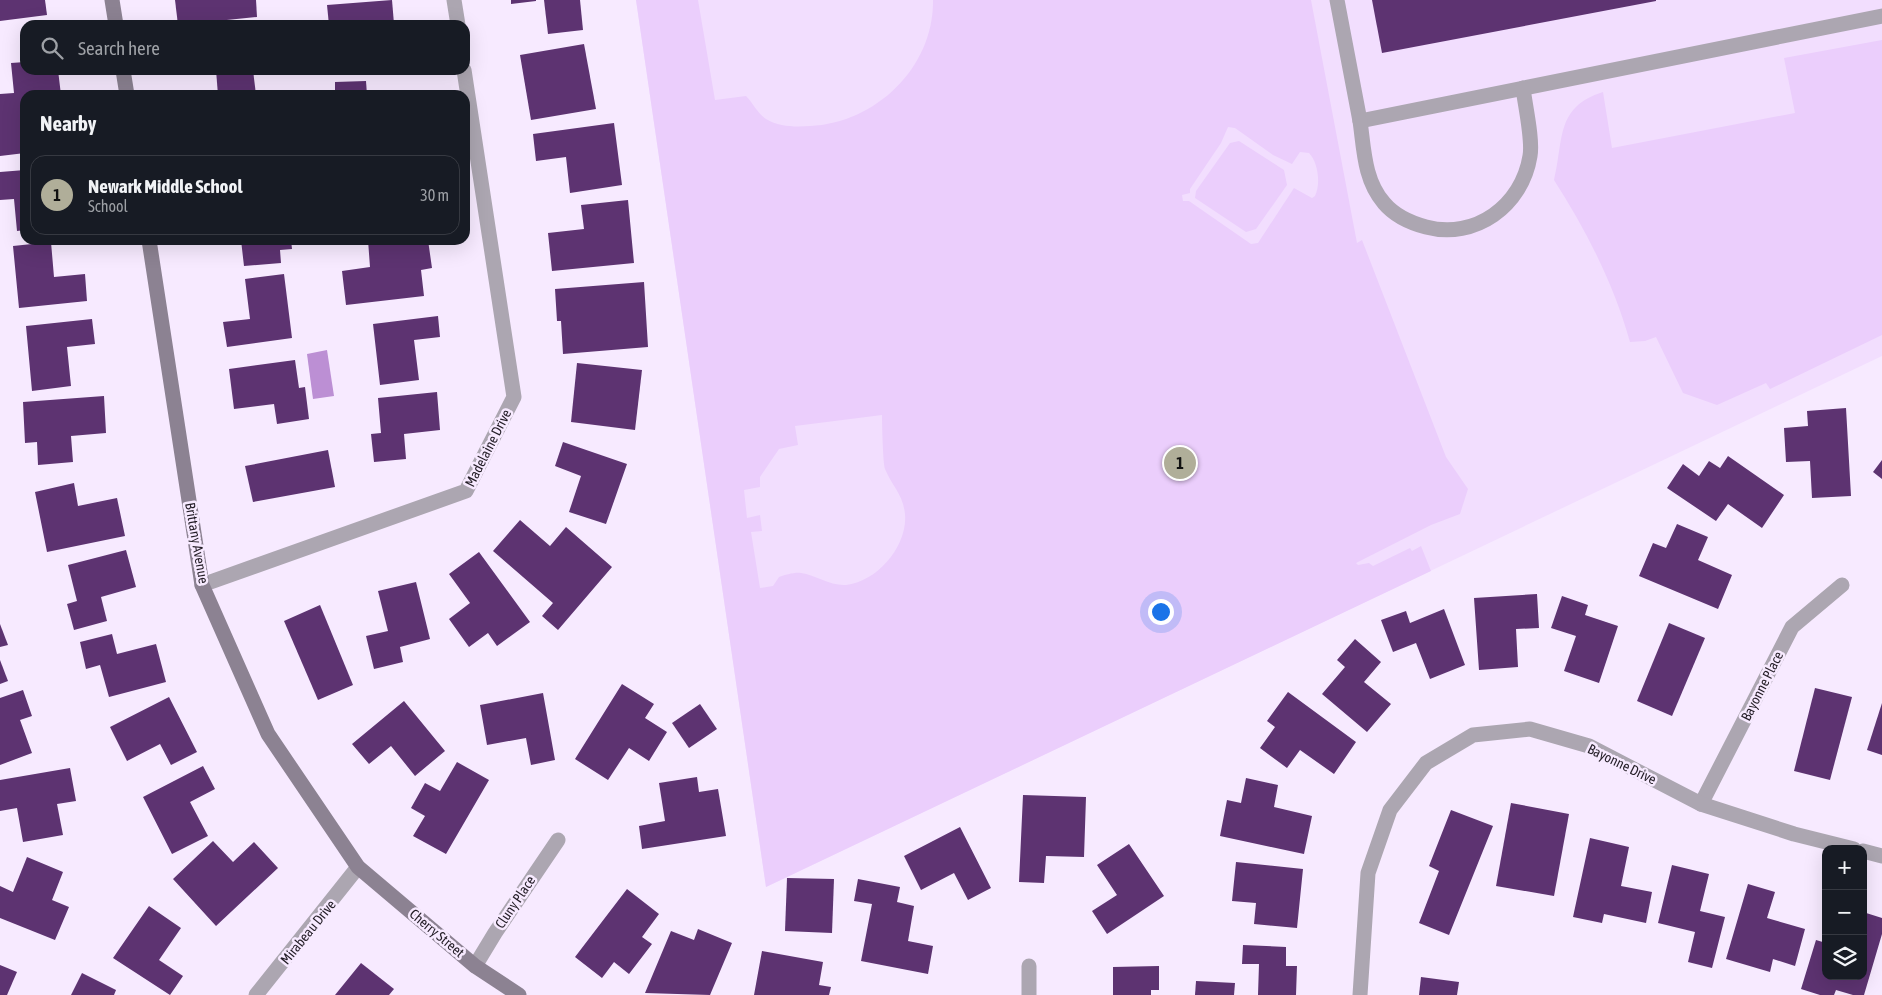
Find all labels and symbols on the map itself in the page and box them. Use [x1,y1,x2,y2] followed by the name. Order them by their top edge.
[462,407,514,489] street label: Madelaine Drive
[1164,444,1196,482] pin: 1
[182,501,212,585] street label: Brittany Avenue
[1148,599,1174,625] your location
[1738,649,1786,723] street label: Bayonne Place
[1585,741,1659,787] street label: Bayonne Drive
[492,873,538,931] street label: Cluny Place
[277,897,339,967] street label: Mirabeau Drive
[407,906,467,960] street label: Cherry Street

